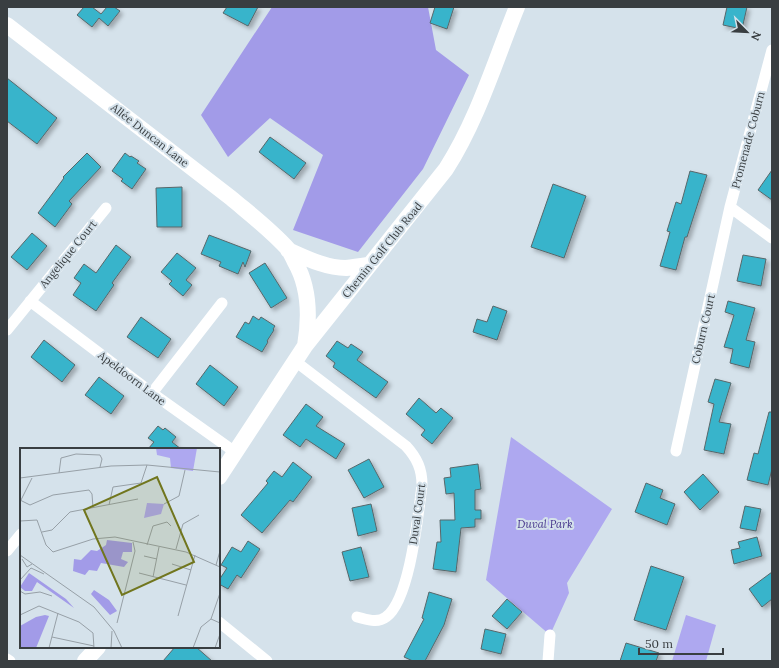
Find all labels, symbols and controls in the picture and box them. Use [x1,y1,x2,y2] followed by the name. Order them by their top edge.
[727,12,767,52] north arrow
[748,29,764,43] text: N
[728,90,768,190] street label: Promenade Coburn
[107,100,192,170] street label: Allée Duncan Lane
[339,199,425,301] street label: Chemin Golf Club Road
[36,217,100,292] street label: Angelique Court
[688,292,718,365] street label: Coburn Court
[95,347,169,408] street label: Apeldoorn Lane
[20,448,220,648] inset map
[406,482,428,545] street label: Duval Court
[517,517,573,531] park label: Duval Park
[639,630,723,656] scale bar
[645,636,673,651] text: 50 m

